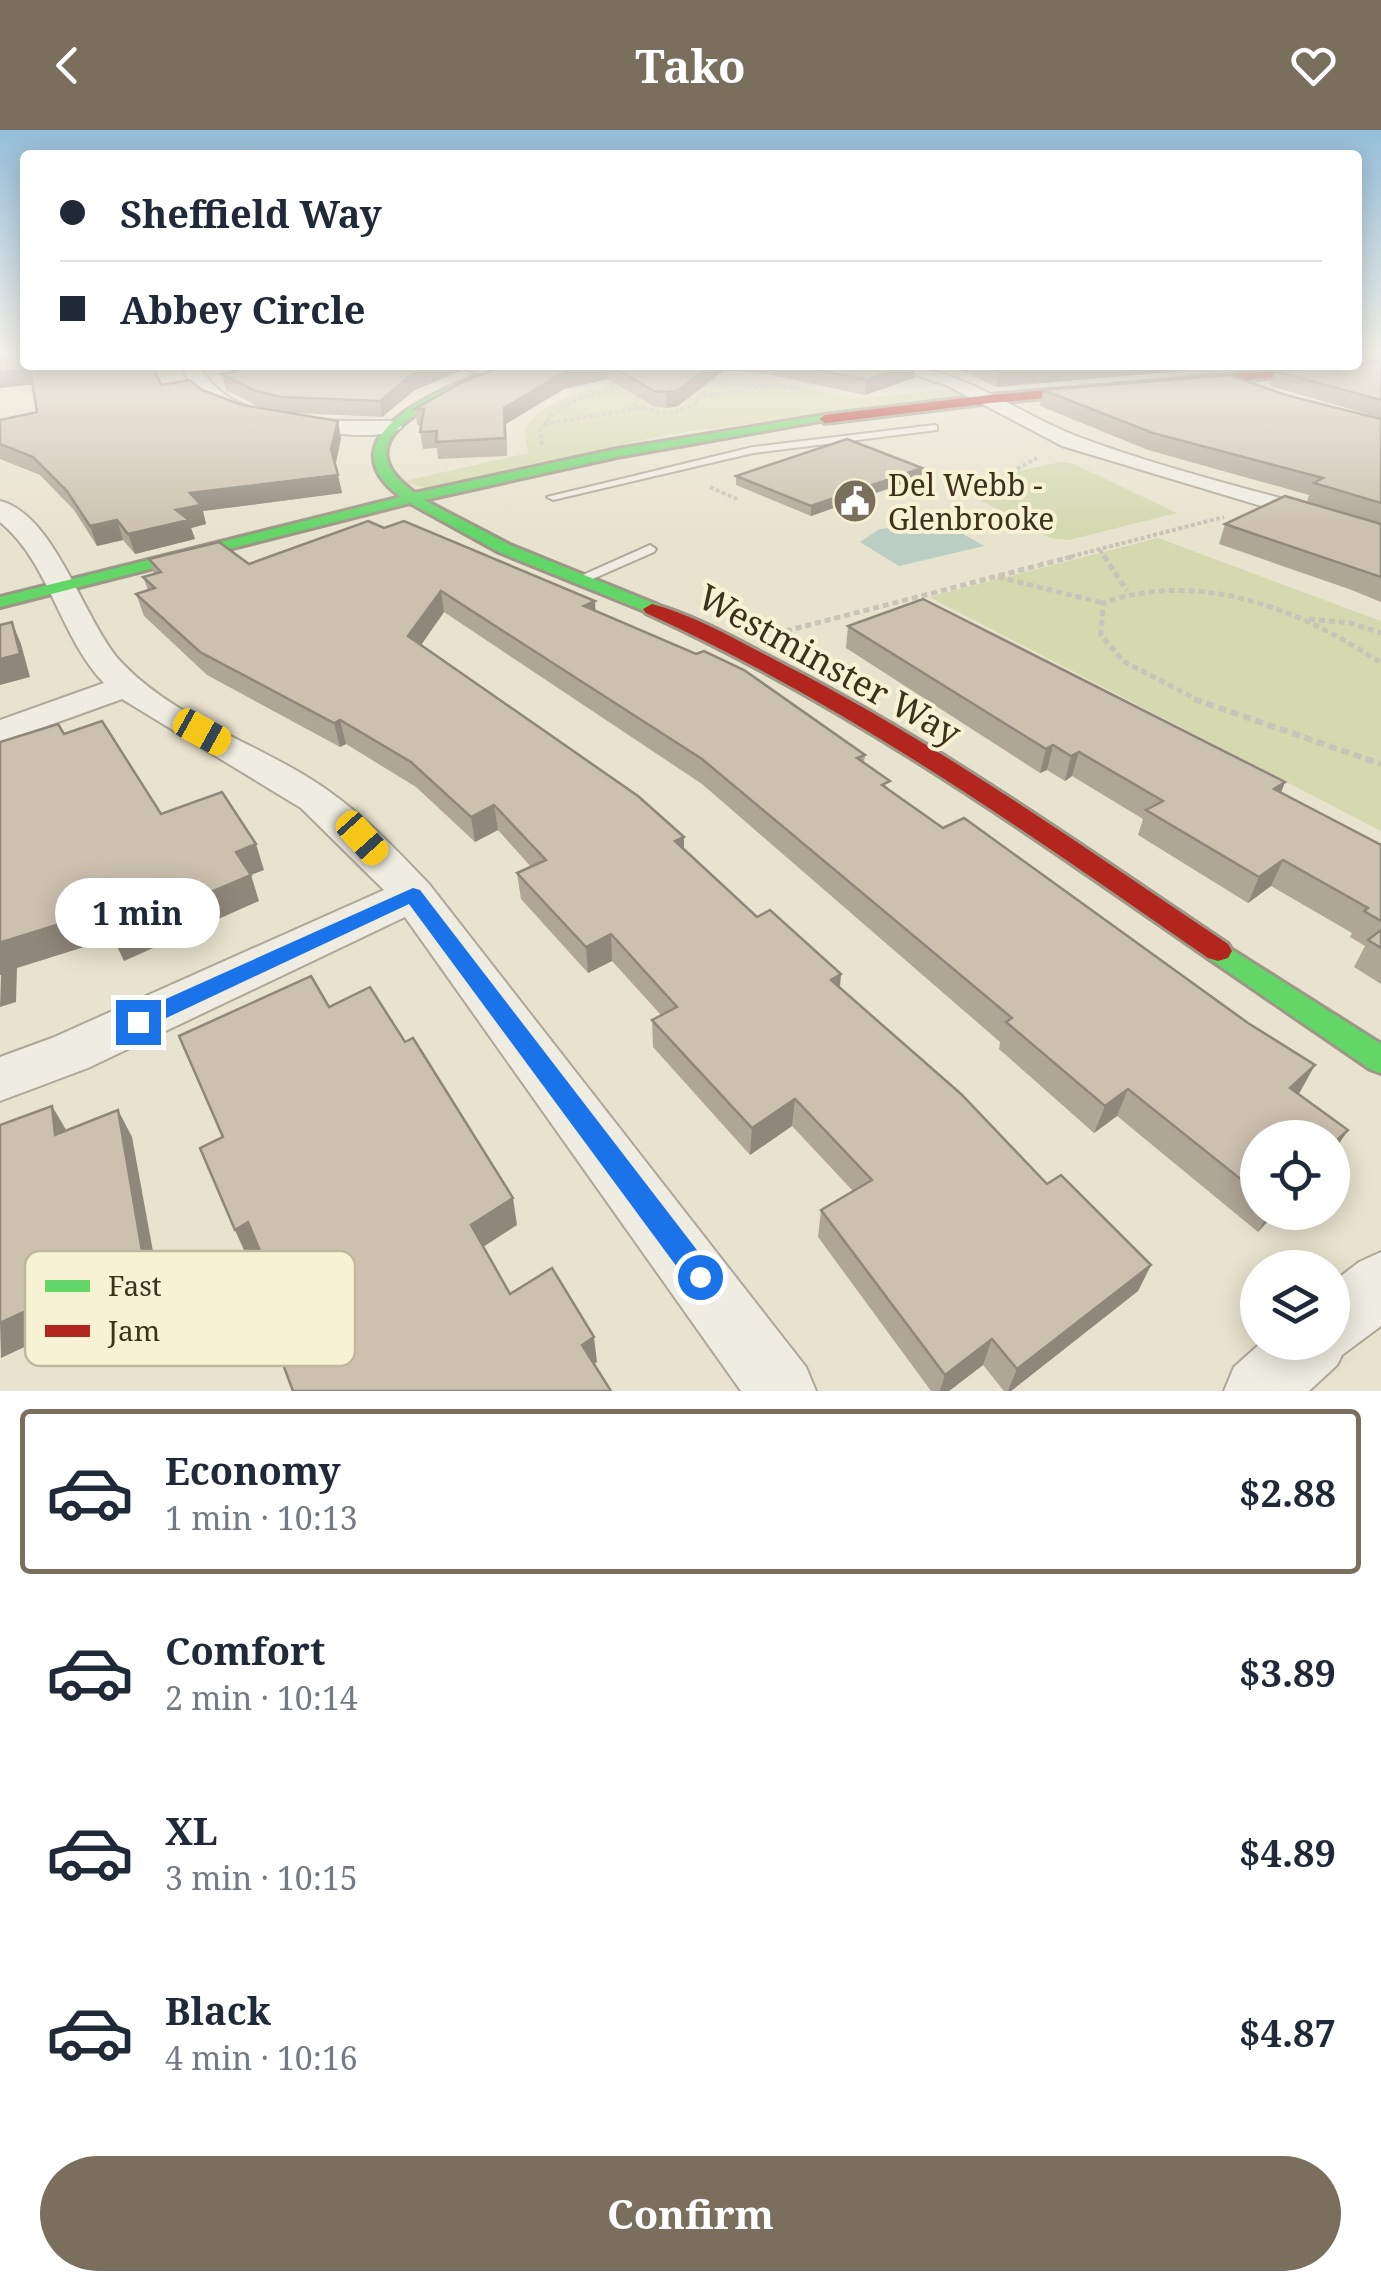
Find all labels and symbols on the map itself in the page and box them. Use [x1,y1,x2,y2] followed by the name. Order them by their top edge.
[888,464,1054,539] place label: Del Webb - Glenbrooke
[832,478,878,524] public building icon: Del Webb - Glenbrooke
[690,572,970,756] street label: Westminster Way
[168,704,236,760] car
[331,806,393,870] car
[56,877,220,947] callout: 1 min
[116,1000,161,1045] route end
[25,1251,355,1366] legend
[678,1255,723,1300] route start
[108,1266,162,1304] text: Fast
[107,1311,160,1349] text: Jam

